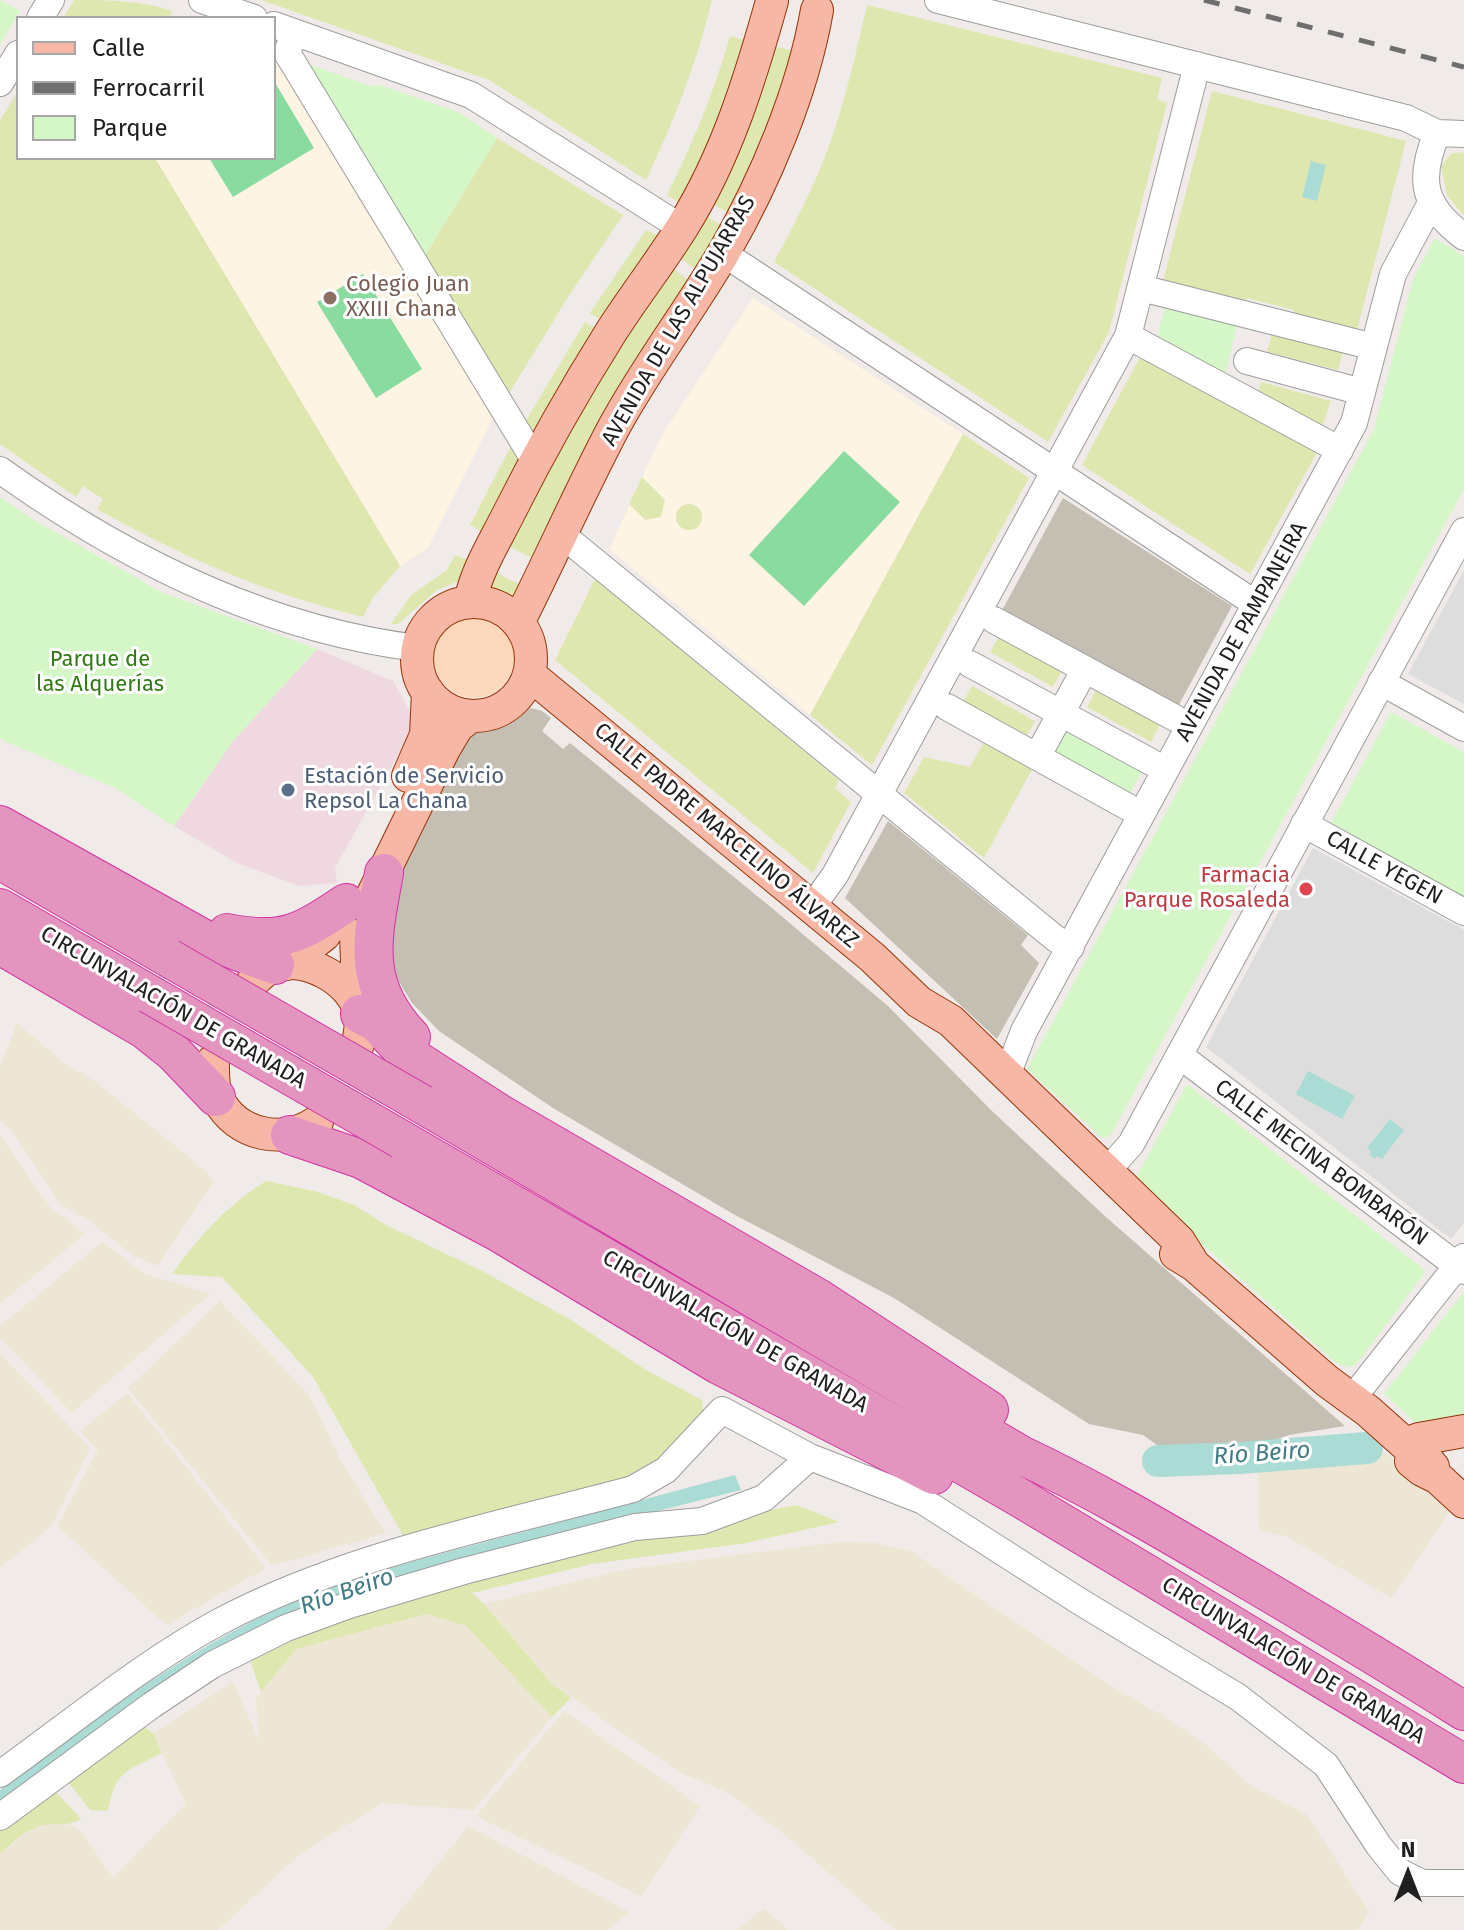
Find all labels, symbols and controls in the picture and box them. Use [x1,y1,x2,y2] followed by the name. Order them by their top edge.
[16,16,276,160] legend
[92,34,145,62] text: Calle
[92,74,204,102] text: Ferrocarril
[92,114,168,142] text: Parque
[596,191,762,451] street label: AVENIDA DE LAS ALPUJARRAS
[346,272,470,324] place label: Colegio Juan XXIII Chana
[321,289,339,307] marker: Colegio Juan XXIII Chana
[1171,518,1313,746] street label: AVENIDA DE PAMPANEIRA
[36,647,164,698] park label: Parque de las Alquerías
[589,718,863,954] street label: CALLE PADRE MARCELINO ÁLVAREZ
[304,764,504,816] place label: Estación de Servicio Repsol La Chana
[279,781,297,799] marker: Estación de Servicio Repsol La Chana
[1321,825,1447,911] street label: CALLE YEGEN
[1124,863,1290,914] place label: Farmacia Parque Rosaleda
[1297,880,1315,898] marker: Farmacia Parque Rosaleda
[36,921,310,1095] street label: CIRCUNVALACIÓN DE GRANADA
[1209,1074,1433,1252] street label: CALLE MECINA BOMBARÓN
[598,1245,872,1419] street label: CIRCUNVALACIÓN DE GRANADA
[1213,1436,1311,1472] water label: Río Beiro
[296,1563,398,1621] water label: Río Beiro
[1157,1572,1429,1750] street label: CIRCUNVALACIÓN DE GRANADA
[1368,1834,1448,1914] north arrow
[1401,1836,1415,1863] text: N

